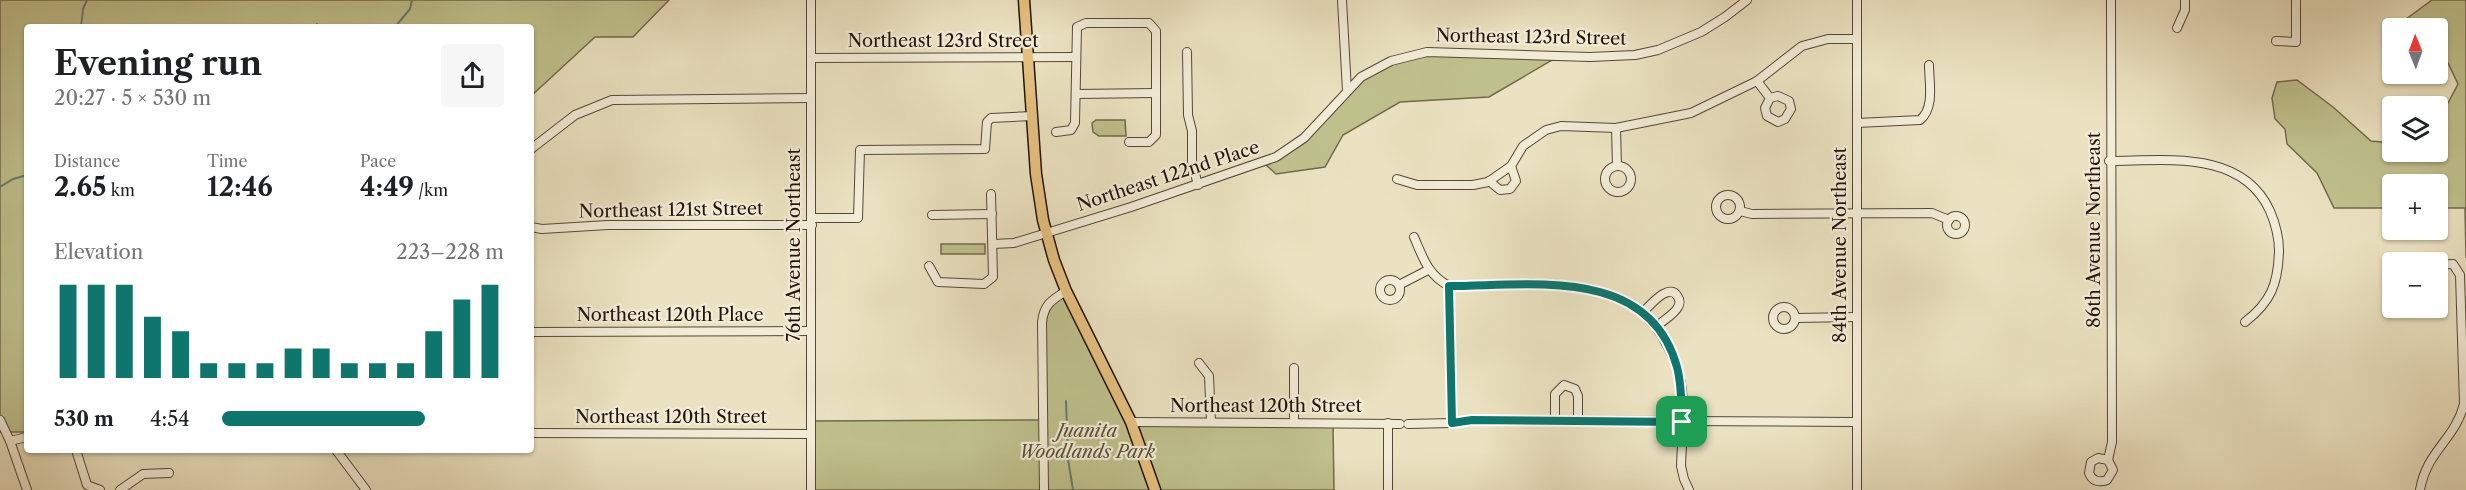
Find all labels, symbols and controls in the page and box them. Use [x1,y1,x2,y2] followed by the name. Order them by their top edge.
[2382,18,2448,84] north arrow
[2382,18,2448,318] map controls
[1435,24,1627,50] street label: Northeast 123rd Street
[847,30,1039,52] street label: Northeast 123rd Street
[54,43,262,84] text: Evening run
[441,44,504,107] button: share
[54,86,211,110] text: 20:27 · 5 × 530 m
[2382,96,2448,162] button: layers
[2083,131,2105,328] street label: 86th Avenue Northeast
[1074,136,1262,216] street label: Northeast 122nd Place
[1829,146,1851,343] street label: 84th Avenue Northeast
[783,147,805,342] street label: 76th Avenue Northeast
[54,151,120,171] text: Distance
[207,151,247,171] text: Time
[360,151,396,171] text: Pace
[54,171,106,203] text: 2.65
[207,171,273,203] text: 12:46
[360,171,414,203] text: 4:49
[2382,174,2448,240] button: +
[106,180,135,200] text: km
[414,180,448,200] text: /km
[579,197,764,223] street label: Northeast 121st Street
[54,240,143,264] text: Elevation
[396,240,504,264] text: 223–228 m
[2382,252,2448,318] button: −
[576,304,764,326] street label: Northeast 120th Place
[1170,395,1363,417] street label: Northeast 120th Street
[1656,396,1707,447] pin
[1665,405,1698,438] icon: arrive
[575,406,768,428] street label: Northeast 120th Street
[54,407,114,431] text: 530 m
[150,407,190,431] text: 4:54
[1019,420,1156,463] park label: Juanita Woodlands Park

